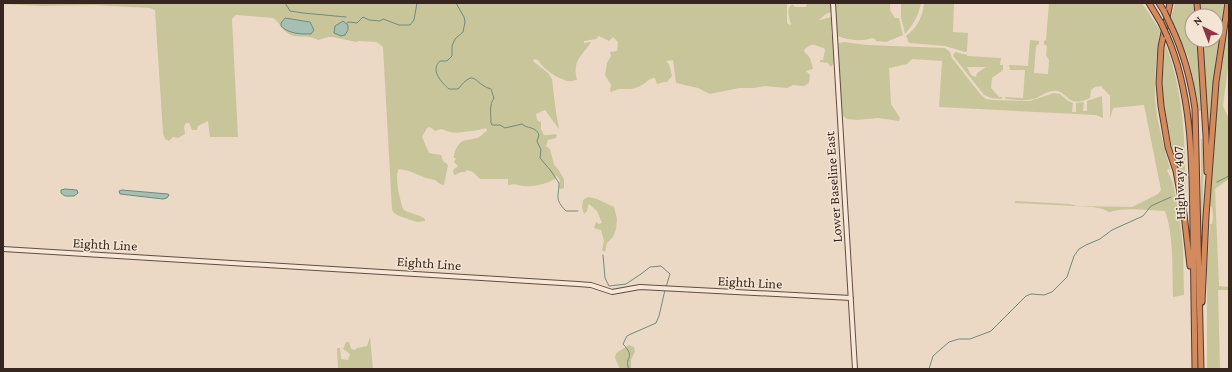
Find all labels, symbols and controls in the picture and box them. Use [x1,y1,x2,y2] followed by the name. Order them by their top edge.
[1184,8,1224,48] north arrow
[1191,13,1204,28] text: N
[821,130,845,243] street label: Lower Baseline East
[1170,145,1188,220] street label: Highway 407
[72,234,138,254] street label: Eighth Line
[396,253,462,273] street label: Eighth Line
[717,272,783,292] street label: Eighth Line

